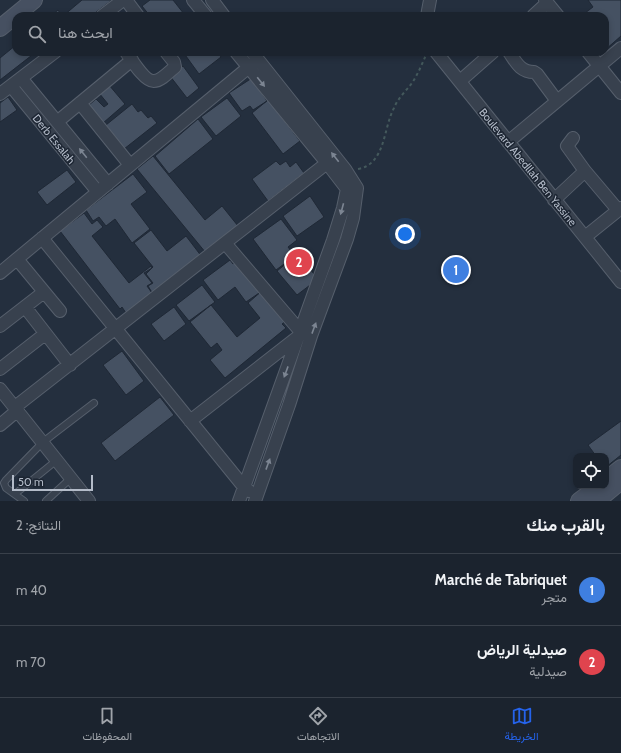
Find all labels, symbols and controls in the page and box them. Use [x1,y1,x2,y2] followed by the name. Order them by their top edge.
[12,12,609,56] search box
[26,23,48,45] icon: search
[58,24,113,42] text: ابحث هنا
[256,77,265,88] one-way arrow
[476,105,580,229] street label: Boulevard Abedllah Ben Yassine
[30,111,78,167] street label: Derb Essalah
[79,148,87,159] one-way arrow
[331,151,339,162] one-way arrow
[339,203,345,216] one-way arrow
[395,224,415,244] your location
[286,247,312,277] pin: 2
[443,255,469,285] pin: 1
[312,322,318,334] one-way arrow
[283,366,289,378] one-way arrow
[573,453,609,489] map controls
[573,453,609,489] button: locate
[265,458,271,470] one-way arrow
[12,473,93,492] scale bar
[18,475,44,489] text: 50 m
[527,515,605,535] text: بالقرب منك
[16,517,61,533] text: النتائج: 2
[435,571,567,589] text: Marché de Tabriquet
[16,582,47,598] text: 40 m
[590,582,594,598] text: 1
[542,589,567,605] text: متجر
[477,641,567,659] text: صيدلية الرياض
[16,654,46,670] text: 70 m
[589,654,595,670] text: 2
[529,663,567,679] text: صيدلية
[82,705,132,746] tab: المحفوظات
[297,705,340,746] tab: الاتجاهات
[505,705,539,746] tab: الخريطة

